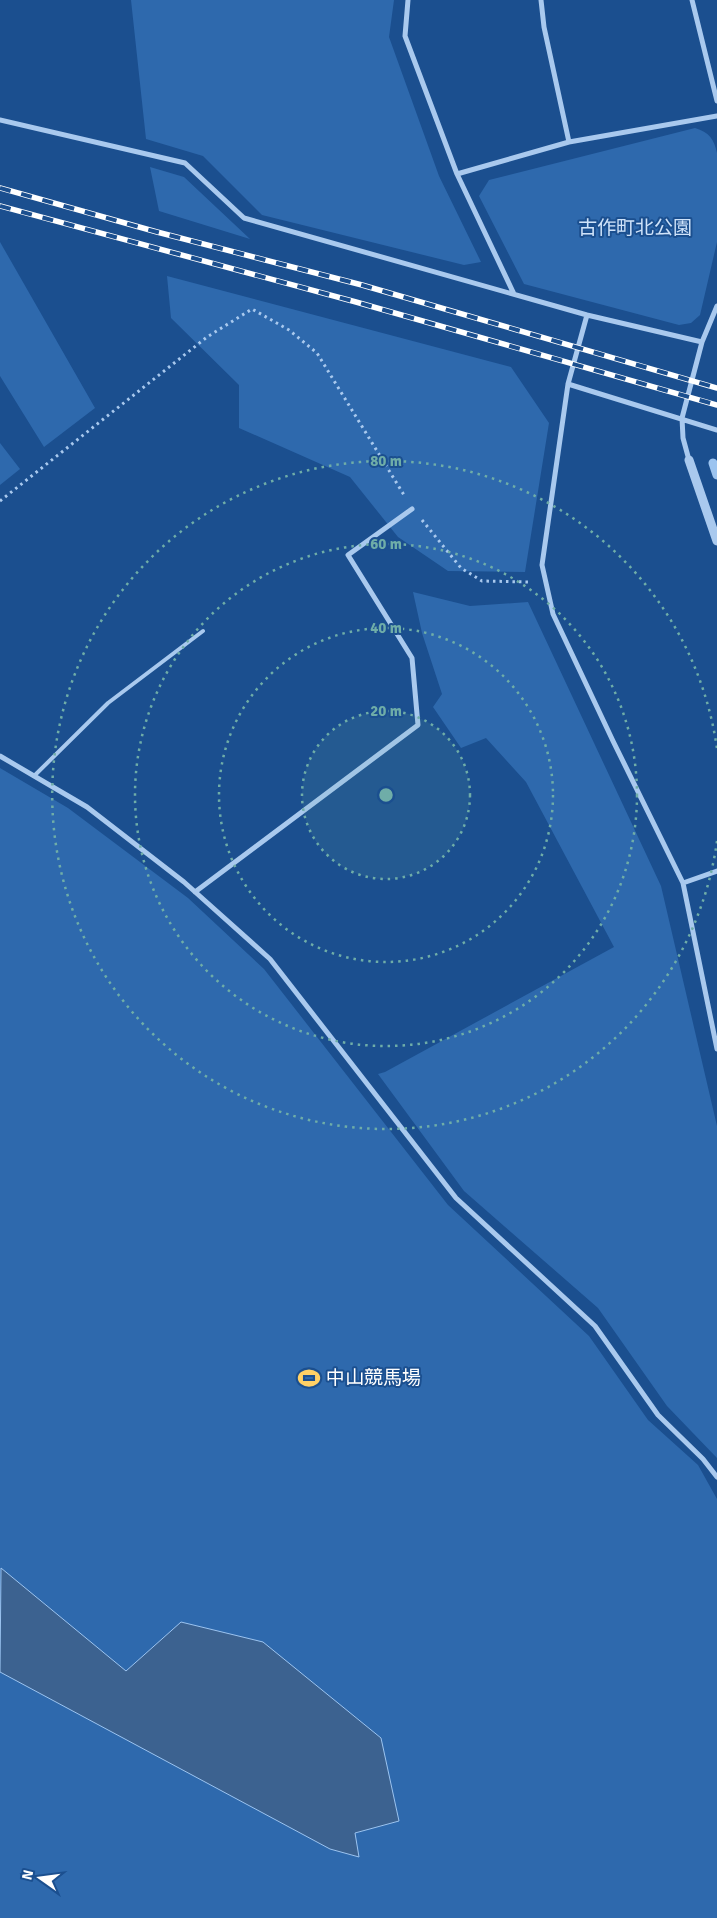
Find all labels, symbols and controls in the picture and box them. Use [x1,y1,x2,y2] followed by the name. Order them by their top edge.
[578,216,692,240] park label: 古作町北公園
[370,452,402,470] text: 80 m
[370,535,402,553] text: 60 m
[370,619,402,637] text: 40 m
[370,702,402,720] text: 20 m
[377,786,395,804] centre of rings
[296,1365,322,1391] sports icon: 中山競馬場
[326,1366,421,1390] place label: 中山競馬場
[15,1853,65,1903] north arrow
[18,1868,37,1882] text: N

